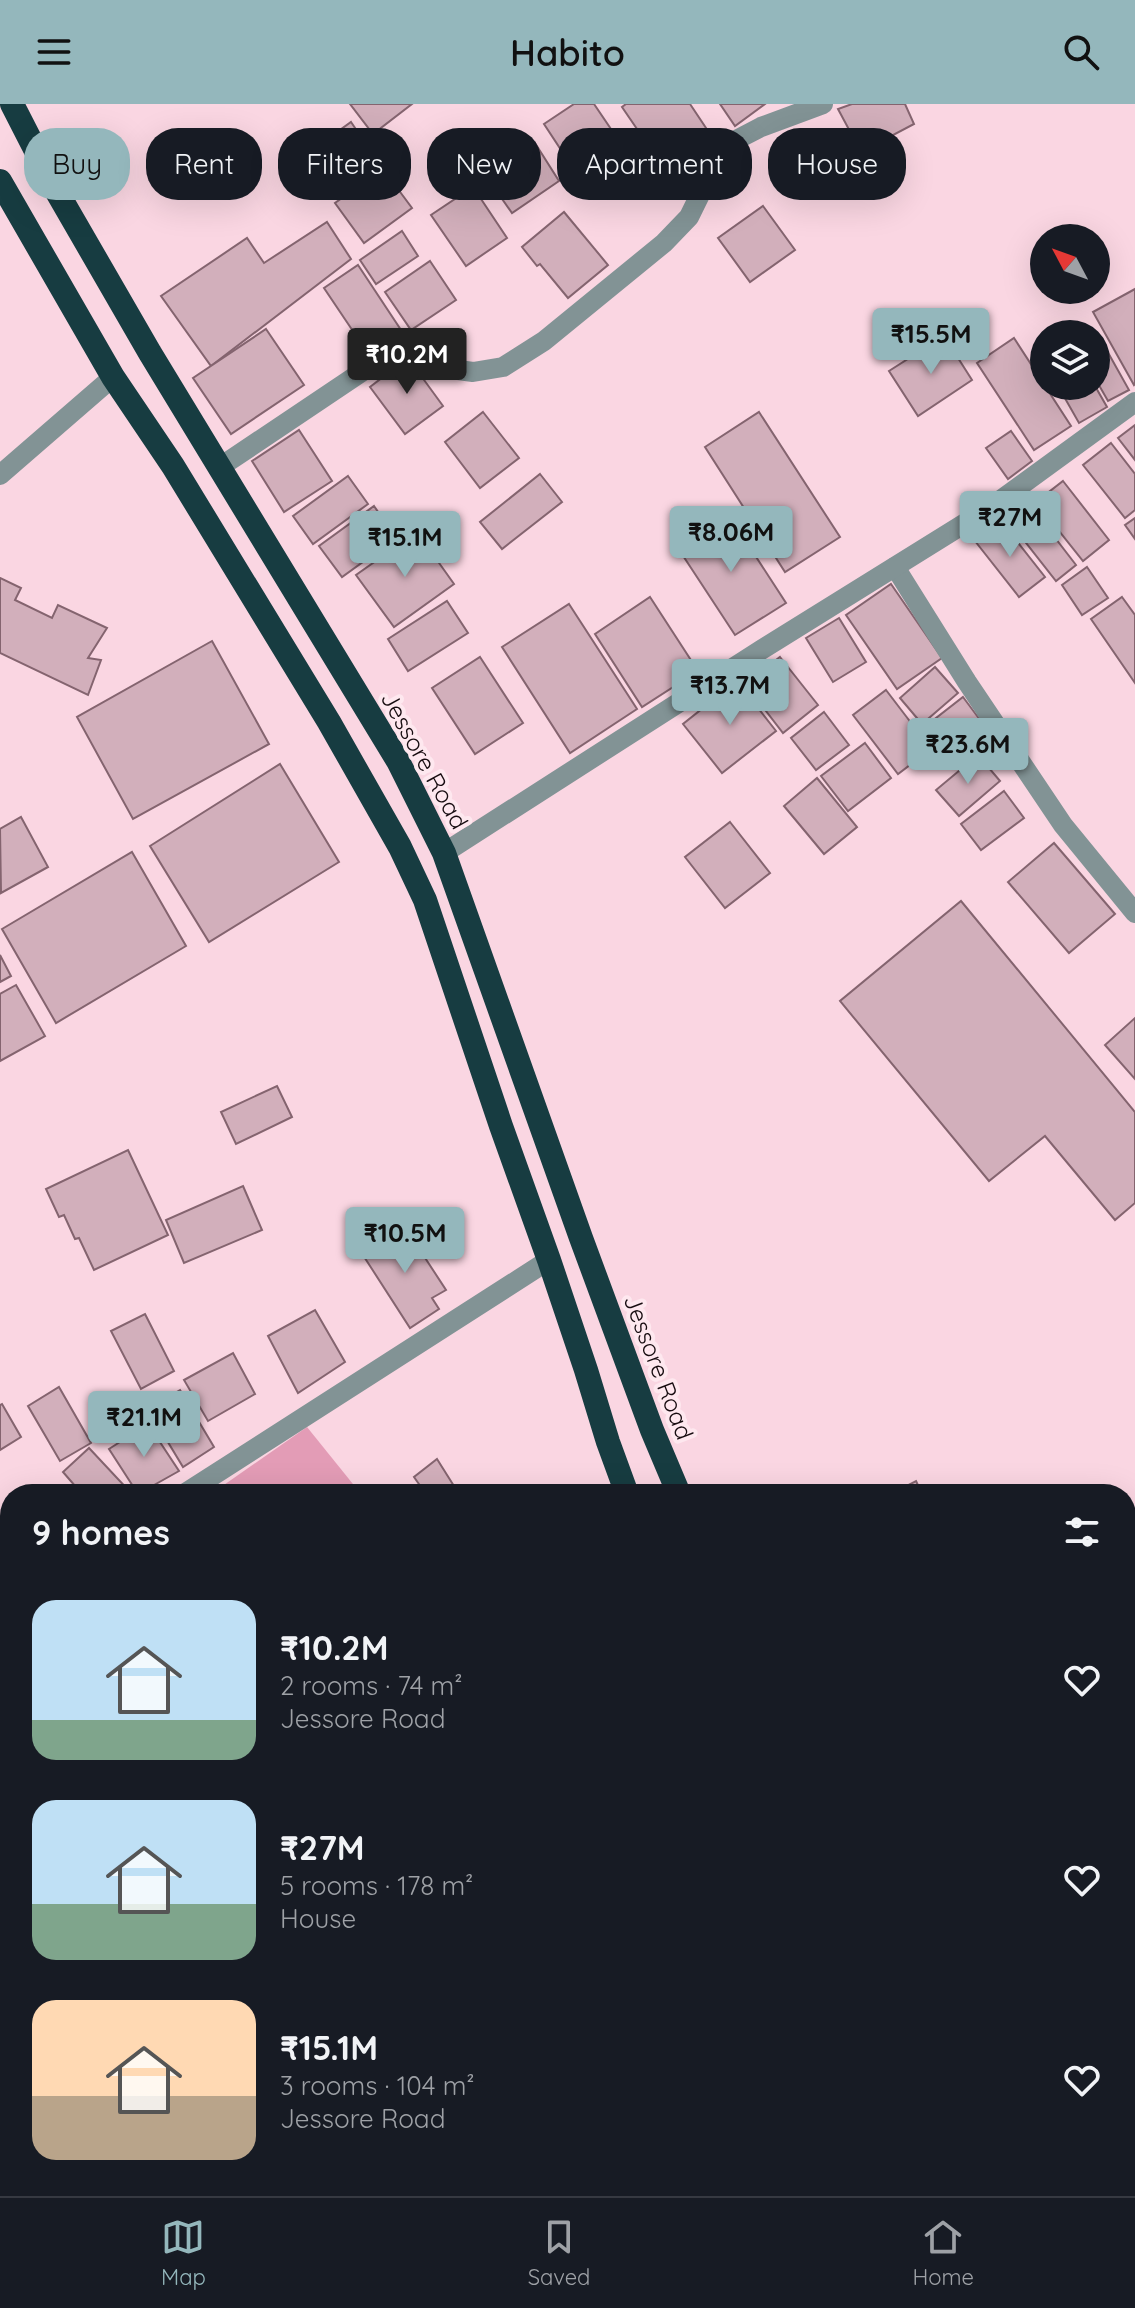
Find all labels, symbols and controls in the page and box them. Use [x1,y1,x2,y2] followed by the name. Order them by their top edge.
[32,30,76,74] icon: menu
[510,30,625,75] text: Habito
[1059,30,1103,74] icon: search
[24,128,130,200] chip: Buy
[146,128,262,200] chip: Rent
[278,128,411,200] chip: Filters
[427,128,541,200] chip: New
[557,128,752,200] chip: Apartment
[768,128,906,200] chip: House
[1030,224,1110,304] north arrow
[1030,224,1110,400] map controls
[866,308,996,376] pin: ₹15.5M
[890,317,972,350] text: ₹15.5M
[1030,320,1110,400] button: layers
[342,328,472,396] pin: ₹10.2M
[365,337,449,370] text: ₹10.2M
[963,491,1057,559] pin: ₹27M
[978,500,1042,533] text: ₹27M
[666,506,796,574] pin: ₹8.06M
[340,511,470,579] pin: ₹15.1M
[688,515,774,548] text: ₹8.06M
[367,520,443,553] text: ₹15.1M
[665,659,795,727] pin: ₹13.7M
[690,668,770,701] text: ₹13.7M
[375,686,475,834] street label: Jessore Road
[903,718,1033,786] pin: ₹23.6M
[925,727,1011,760] text: ₹23.6M
[340,1207,470,1275] pin: ₹10.5M
[363,1216,447,1249] text: ₹10.5M
[618,1290,700,1444] street label: Jessore Road
[79,1391,209,1459] pin: ₹21.1M
[106,1400,182,1433] text: ₹21.1M
[1060,1510,1104,1554] icon: filters
[32,1511,170,1554] text: 9 homes
[280,1626,389,1669] text: ₹10.2M
[96,1632,192,1728] icon: home
[1060,1658,1104,1702] icon: heart
[280,1669,463,1702] text: 2 rooms · 74 m²
[280,1702,445,1735] text: Jessore Road
[280,1826,365,1869] text: ₹27M
[96,1832,192,1928] icon: home
[1060,1858,1104,1902] icon: heart
[280,1869,473,1902] text: 5 rooms · 178 m²
[280,1902,356,1935] text: House
[280,2026,378,2069] text: ₹15.1M
[96,2032,192,2128] icon: home
[1060,2058,1104,2102] icon: heart
[280,2069,475,2102] text: 3 rooms · 104 m²
[280,2102,445,2135] text: Jessore Road
[161,2215,206,2291] tab: Map
[528,2215,590,2291] tab: Saved
[912,2215,974,2291] tab: Home

